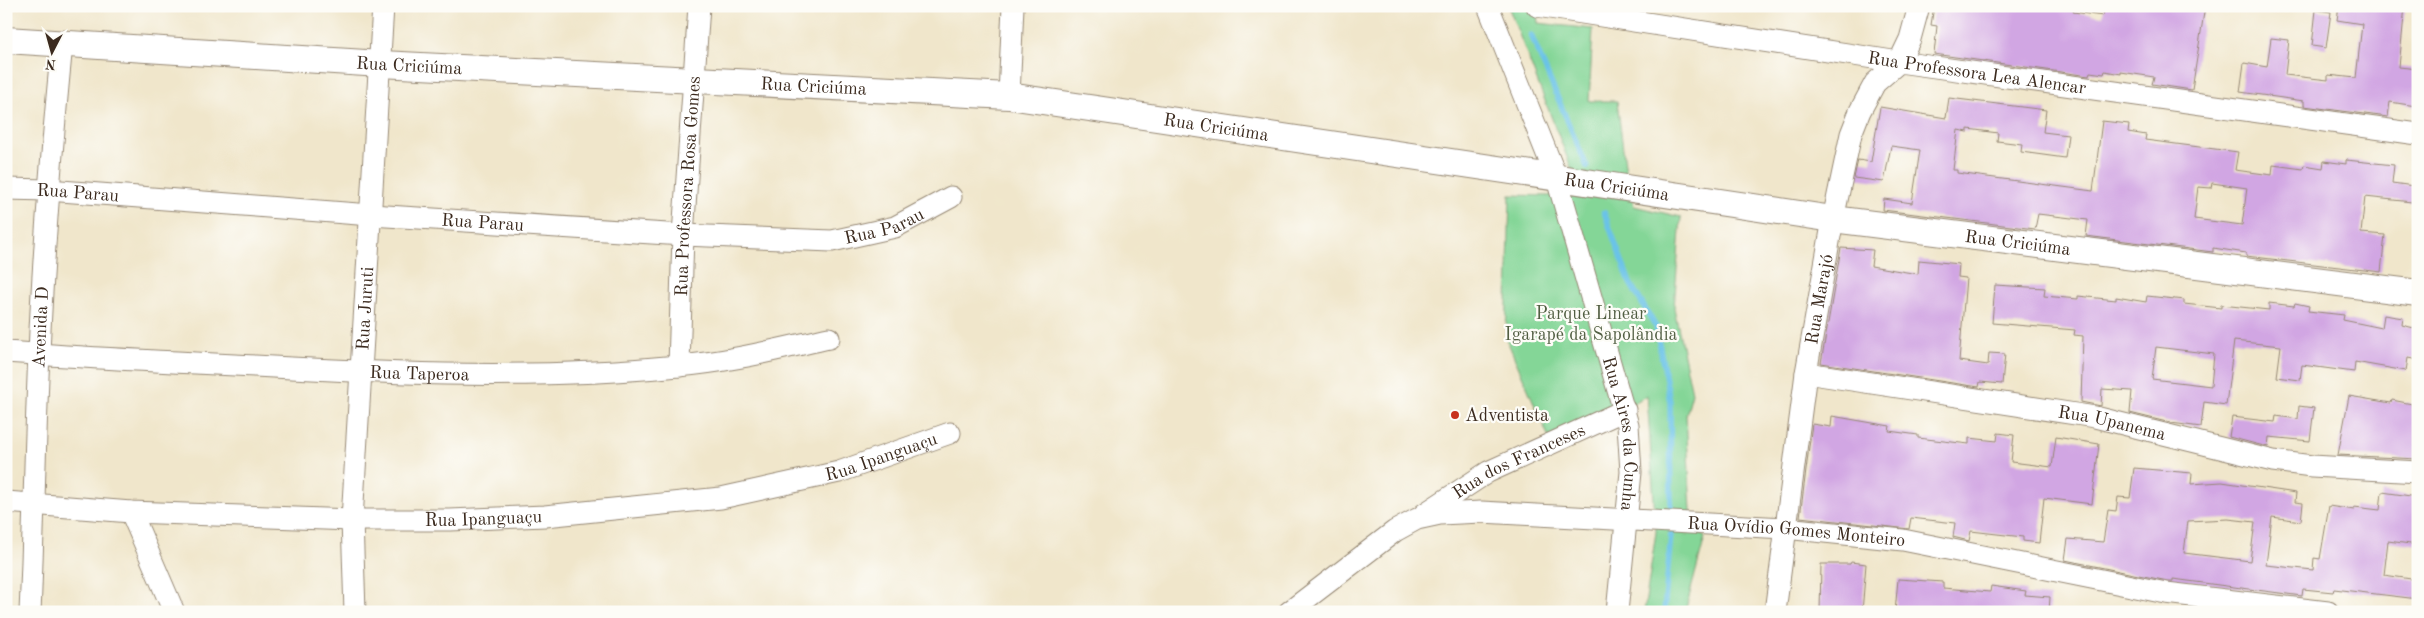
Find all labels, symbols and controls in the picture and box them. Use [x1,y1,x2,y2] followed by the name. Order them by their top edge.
[28,28,78,78] north arrow
[1866,49,2088,98] street label: Rua Professora Lea Alencar
[355,54,463,78] street label: Rua Criciúma
[44,56,57,71] text: N
[673,75,704,297] street label: Rua Professora Rosa Gomes
[760,75,867,99] street label: Rua Criciúma
[1162,111,1270,145] street label: Rua Criciúma
[1563,171,1671,204] street label: Rua Criciúma
[36,182,120,206] street label: Rua Parau
[843,205,927,248] street label: Rua Parau
[441,212,525,235] street label: Rua Parau
[1964,228,2072,259] street label: Rua Criciúma
[1803,253,1837,346] street label: Rua Marajó
[354,266,377,351] street label: Rua Juruti
[30,286,52,368] street label: Avenida D
[1505,305,1678,344] park label: Parque Linear Igarapé da Sapolândia
[1599,355,1639,512] street label: Rua Aires da Cunha
[369,364,470,384] street label: Rua Taperoa
[2057,403,2168,444] street label: Rua Upanema
[1465,407,1549,425] place label: Adventista
[1449,409,1461,421] marker: Adventista
[1450,421,1588,503] street label: Rua dos Franceses
[824,430,940,485] street label: Rua Ipanguaçu
[425,508,543,530] street label: Rua Ipanguaçu
[1687,515,1906,550] street label: Rua Ovídio Gomes Monteiro

